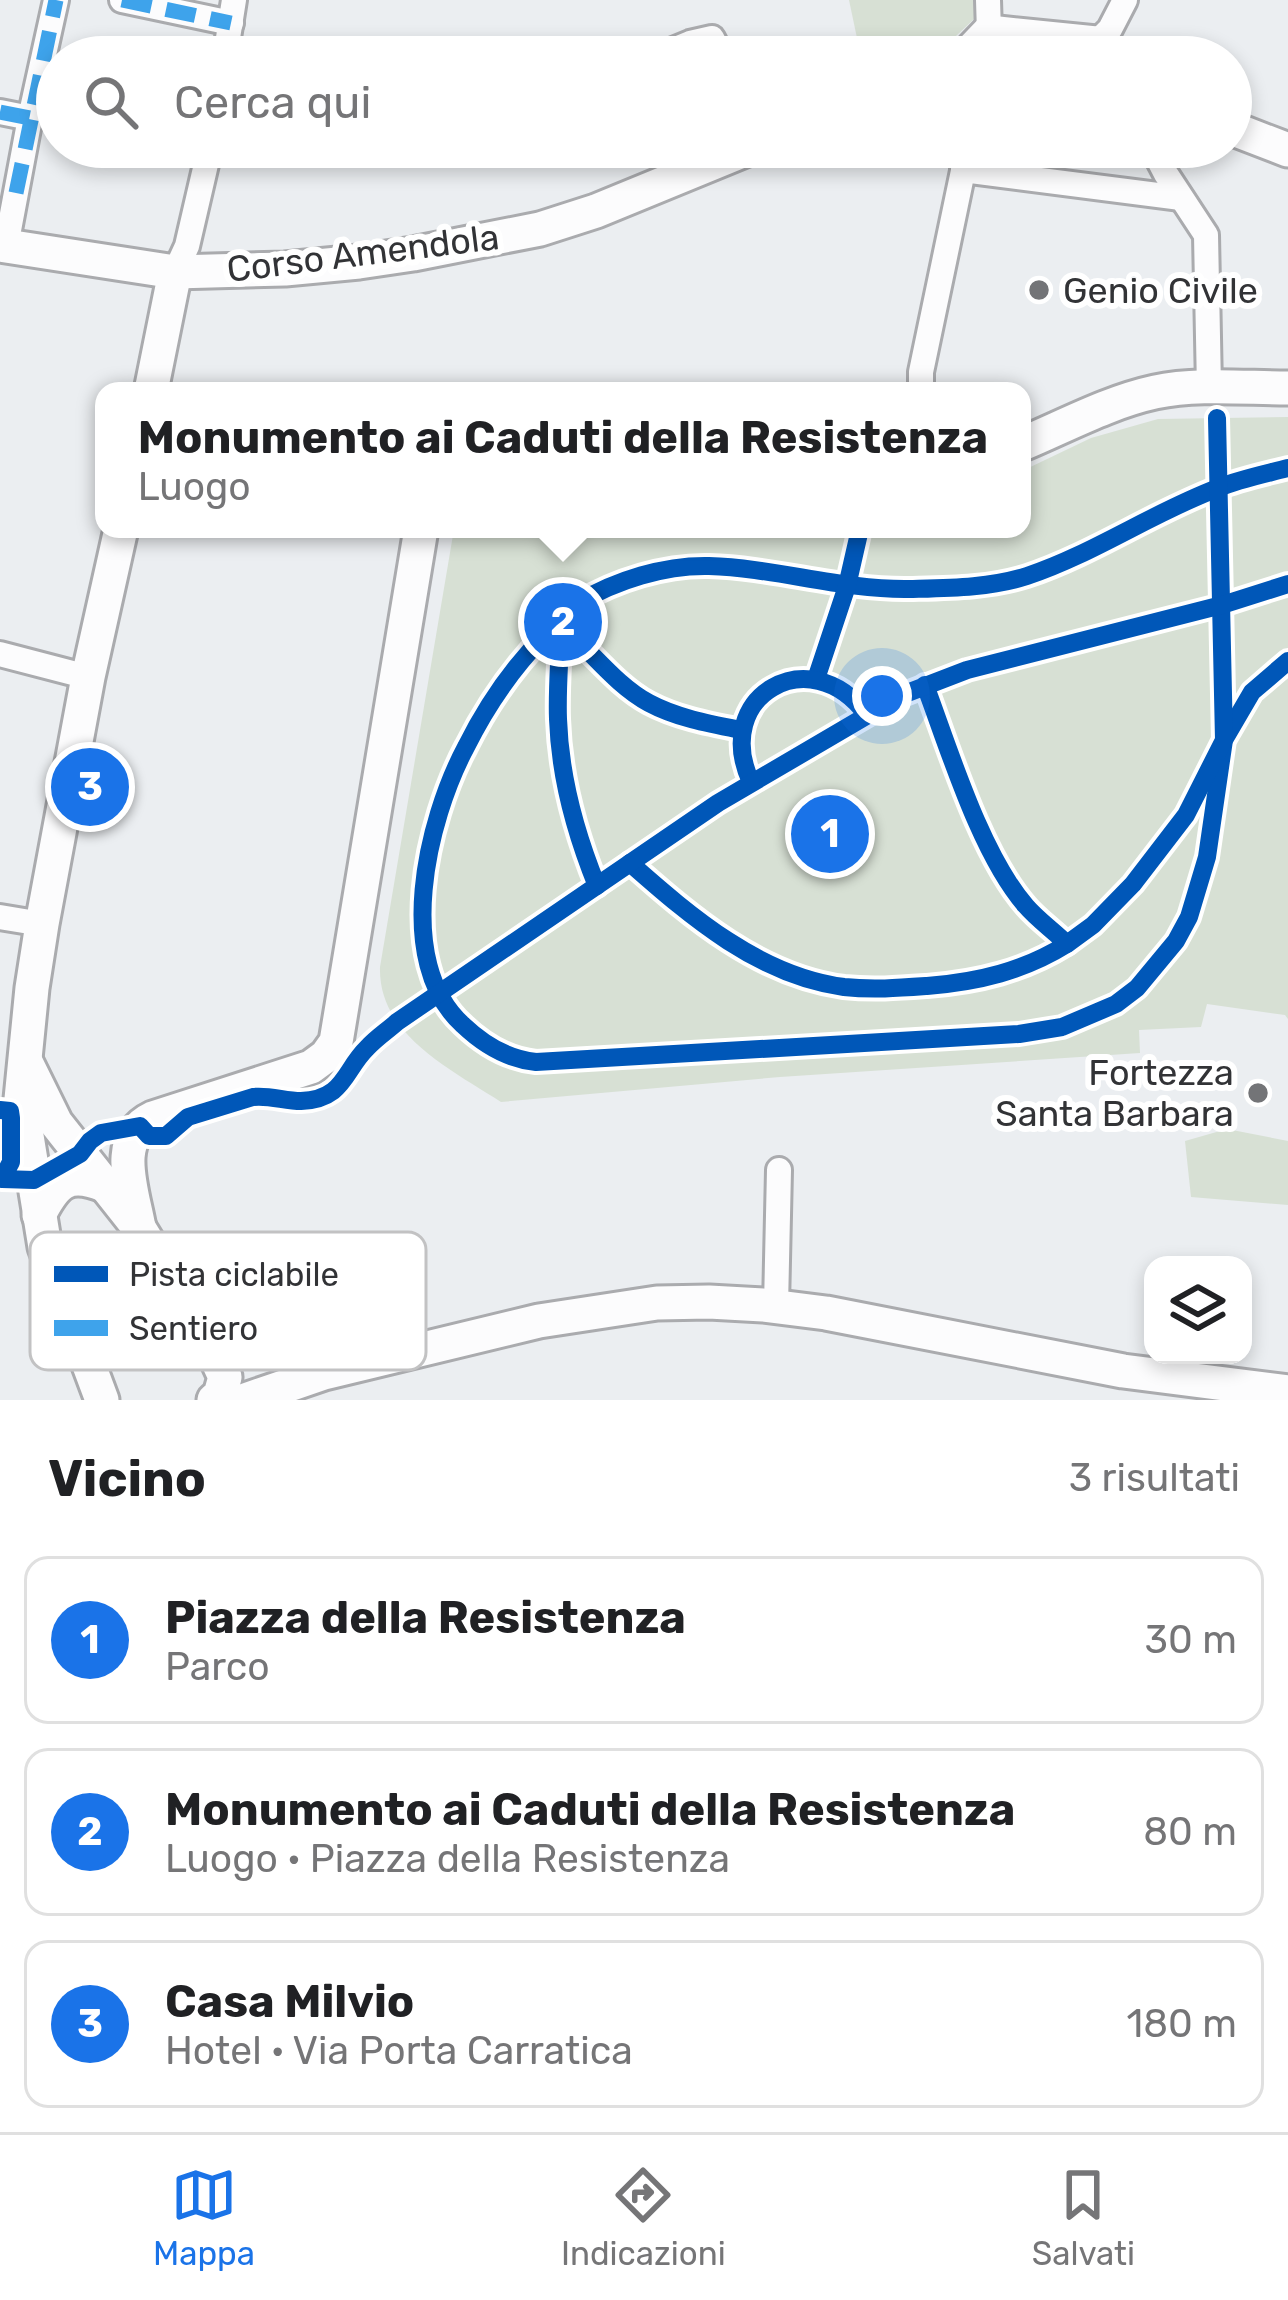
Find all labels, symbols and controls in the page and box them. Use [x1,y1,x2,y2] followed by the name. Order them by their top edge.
[36,36,1252,168] search box
[78,69,144,135] icon: search
[174,76,371,129] text: Cerca qui
[224,215,502,291] street label: Corso Amendola
[1063,269,1258,312] place label: Genio Civile
[1026,277,1052,303] marker: Genio Civile
[95,382,1031,538] popup
[138,411,988,464] text: Monumento ai Caduti della Resistenza
[138,464,251,510] text: Luogo
[524,577,602,667] pin: 2
[852,666,912,726] your location
[51,742,129,832] pin: 3
[791,789,869,879] pin: 1
[995,1051,1234,1135] place label: Fortezza Santa Barbara
[1245,1080,1271,1106] marker: Fortezza Santa Barbara
[30,1232,426,1370] legend
[129,1255,339,1294] text: Pista ciclabile
[1144,1256,1252,1364] map controls
[1144,1256,1252,1364] button: layers
[129,1309,258,1348] text: Sentiero
[48,1448,206,1509] text: Vicino
[1069,1455,1240,1501] text: 3 risultati
[165,1591,686,1644] text: Piazza della Resistenza
[80,1617,100,1663] text: 1
[1145,1617,1237,1663] text: 30 m
[165,1644,270,1690] text: Parco
[165,1783,1015,1836] text: Monumento ai Caduti della Resistenza
[77,1809,103,1855] text: 2
[1143,1809,1237,1855] text: 80 m
[165,1836,730,1882] text: Luogo · Piazza della Resistenza
[165,1975,414,2028] text: Casa Milvio
[77,2001,103,2047] text: 3
[1127,2001,1237,2047] text: 180 m
[165,2028,633,2074] text: Hotel · Via Porta Carratica
[153,2162,255,2273] tab: Mappa
[561,2162,726,2273] tab: Indicazioni
[1032,2162,1135,2273] tab: Salvati

